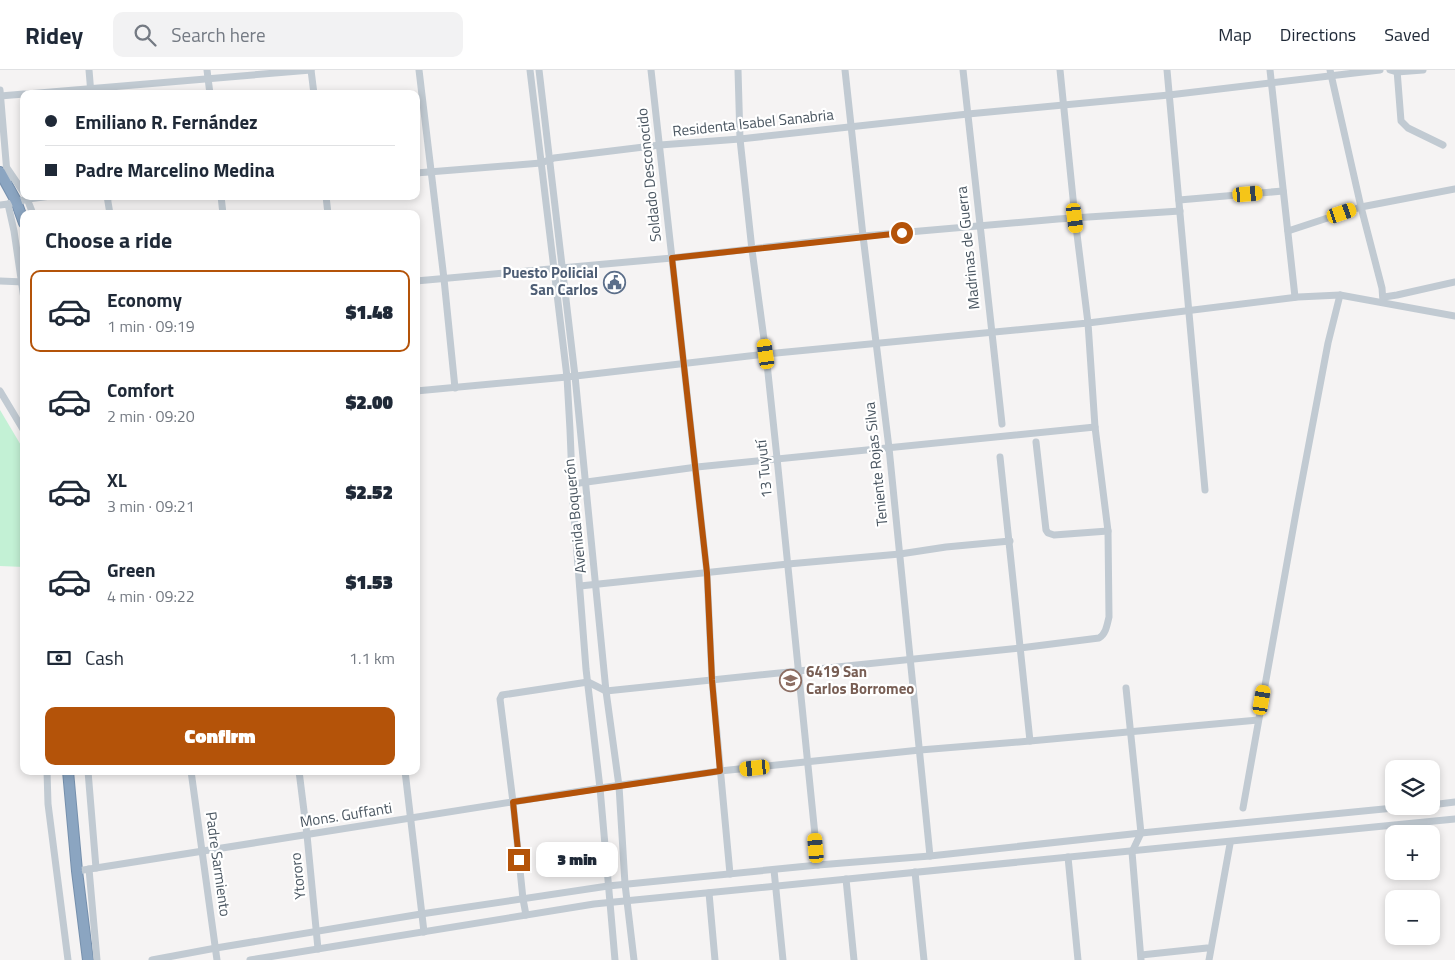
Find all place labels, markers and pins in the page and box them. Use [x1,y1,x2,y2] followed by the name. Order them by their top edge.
[502,261,598,301] place label: Puesto Policial San Carlos
[602,270,626,294] public building icon: Puesto Policial San Carlos
[806,660,914,700] place label: 6419 San Carlos Borromeo
[778,669,802,693] school or university icon: 6419 San Carlos Borromeo

